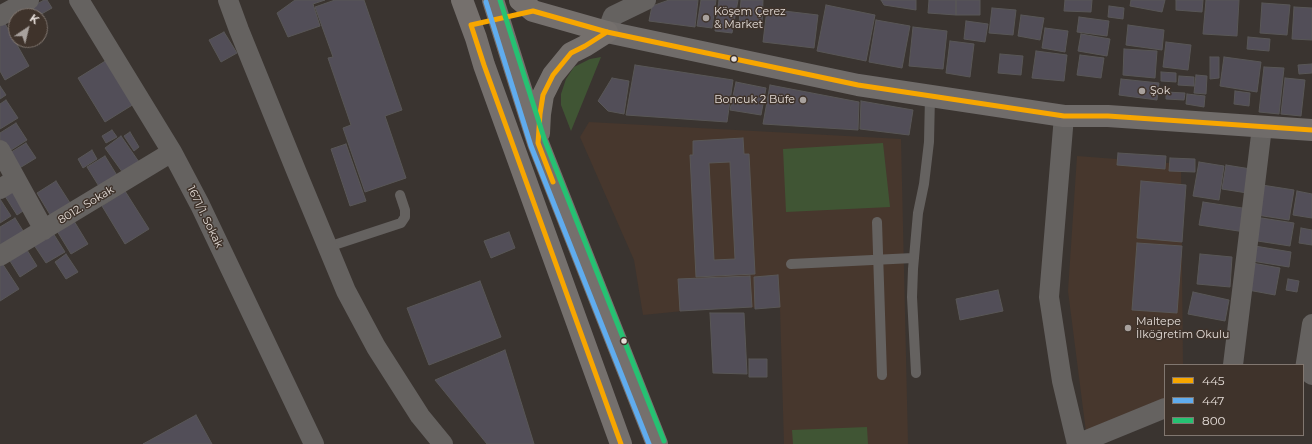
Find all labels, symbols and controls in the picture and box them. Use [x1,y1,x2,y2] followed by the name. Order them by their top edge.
[714,5,786,31] place label: Köşem Çerez & Market
[8,8,48,48] north arrow
[27,11,42,27] text: K
[701,13,711,23] marker: Köşem Çerez & Market
[729,54,739,64] unlabelled marker
[1150,84,1170,98] place label: Şok
[1137,86,1147,96] marker: Şok
[714,93,795,107] place label: Boncuk 2 Büfe
[798,95,808,105] marker: Boncuk 2 Büfe
[56,183,116,227] street label: 8012. Sokak
[184,184,226,250] street label: 1671/1. Sokak
[1136,315,1229,341] place label: Maltepe İlköğretim Okulu
[1123,323,1133,333] marker: Maltepe İlköğretim Okulu
[619,336,629,346] unlabelled marker
[1164,364,1304,436] legend
[1202,373,1225,388] text: 445
[1202,393,1224,408] text: 447
[1202,413,1226,428] text: 800

